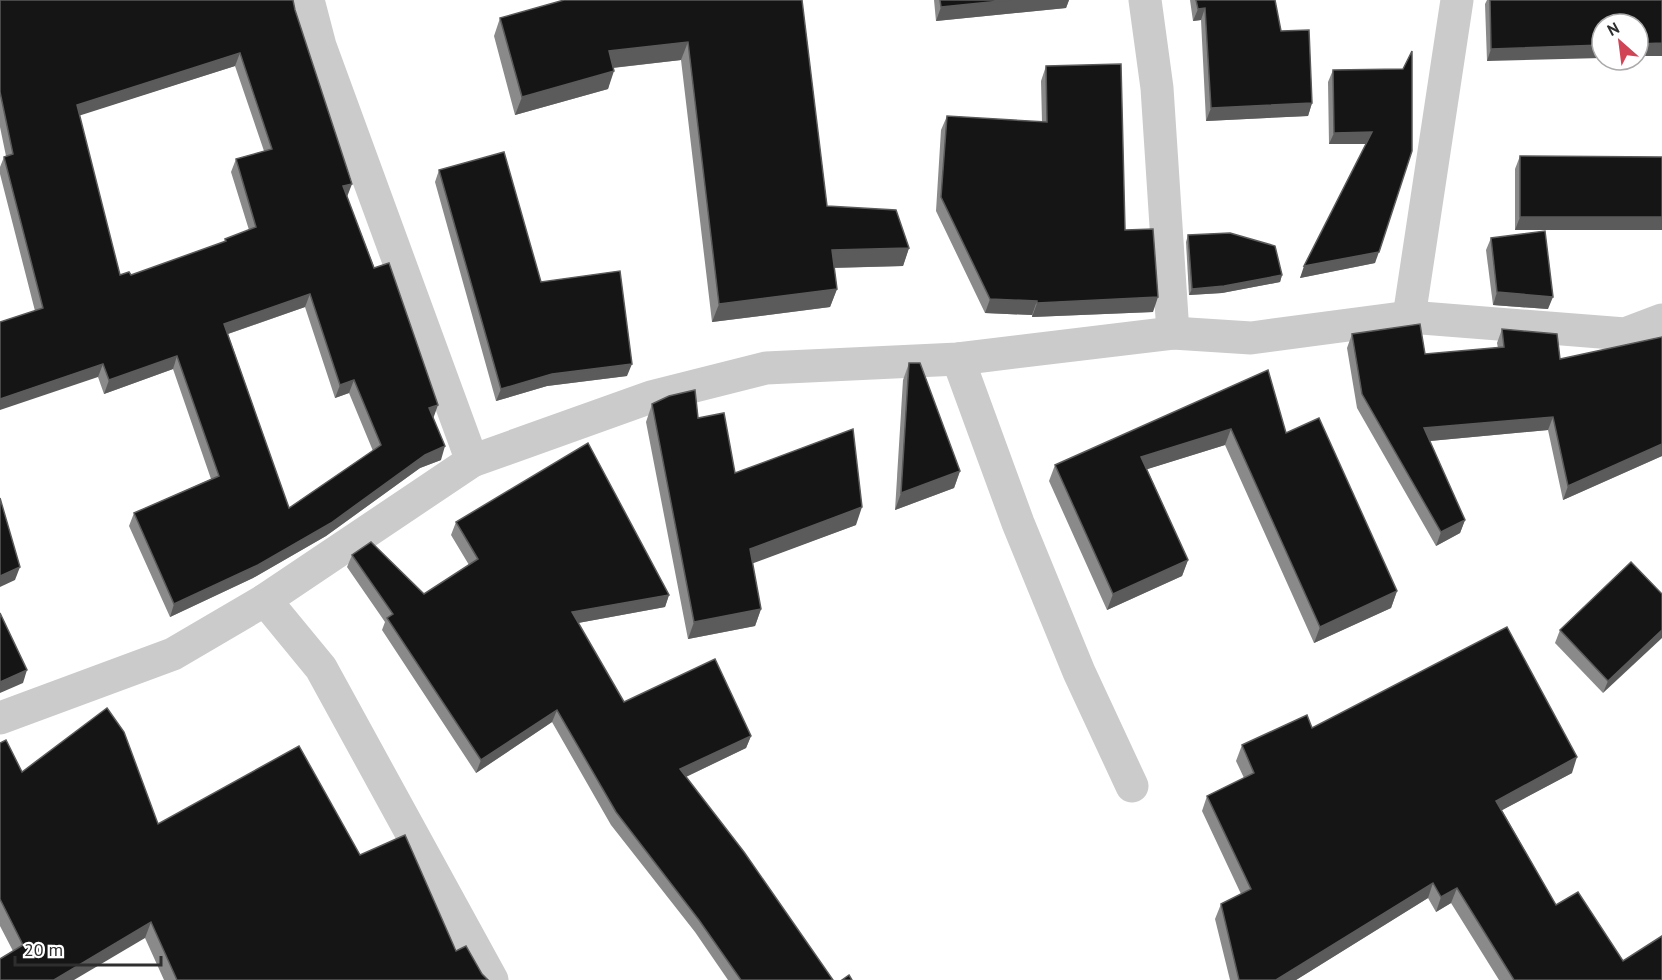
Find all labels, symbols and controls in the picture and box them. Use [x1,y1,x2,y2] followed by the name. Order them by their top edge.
[1590,12,1650,72] north arrow
[1604,17,1622,40] text: N
[15,929,160,967] scale bar
[24,938,63,961] text: 20 m

